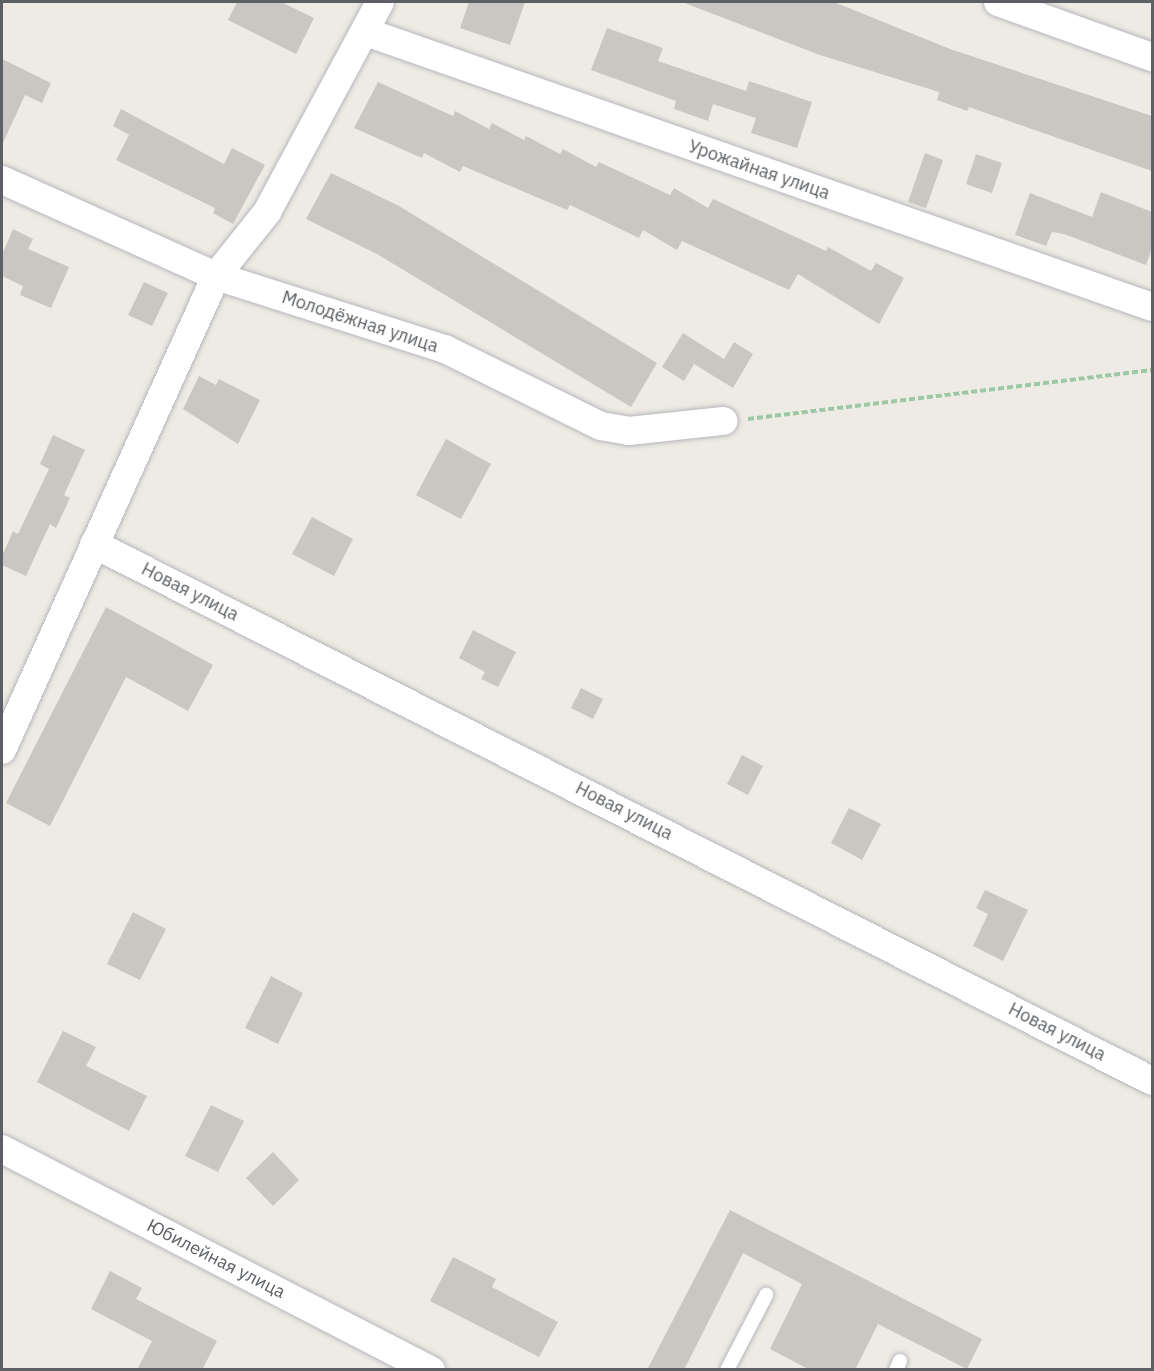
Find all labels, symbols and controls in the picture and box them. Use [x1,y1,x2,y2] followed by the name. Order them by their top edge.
[685,136,833,204] street label: Урожайная улица
[279,287,441,357] street label: Молодёжная улица
[138,558,242,626] street label: Новая улица
[572,777,676,845] street label: Новая улица
[1005,998,1109,1066] street label: Новая улица
[143,1215,289,1303] street label: Юбилейная улица

